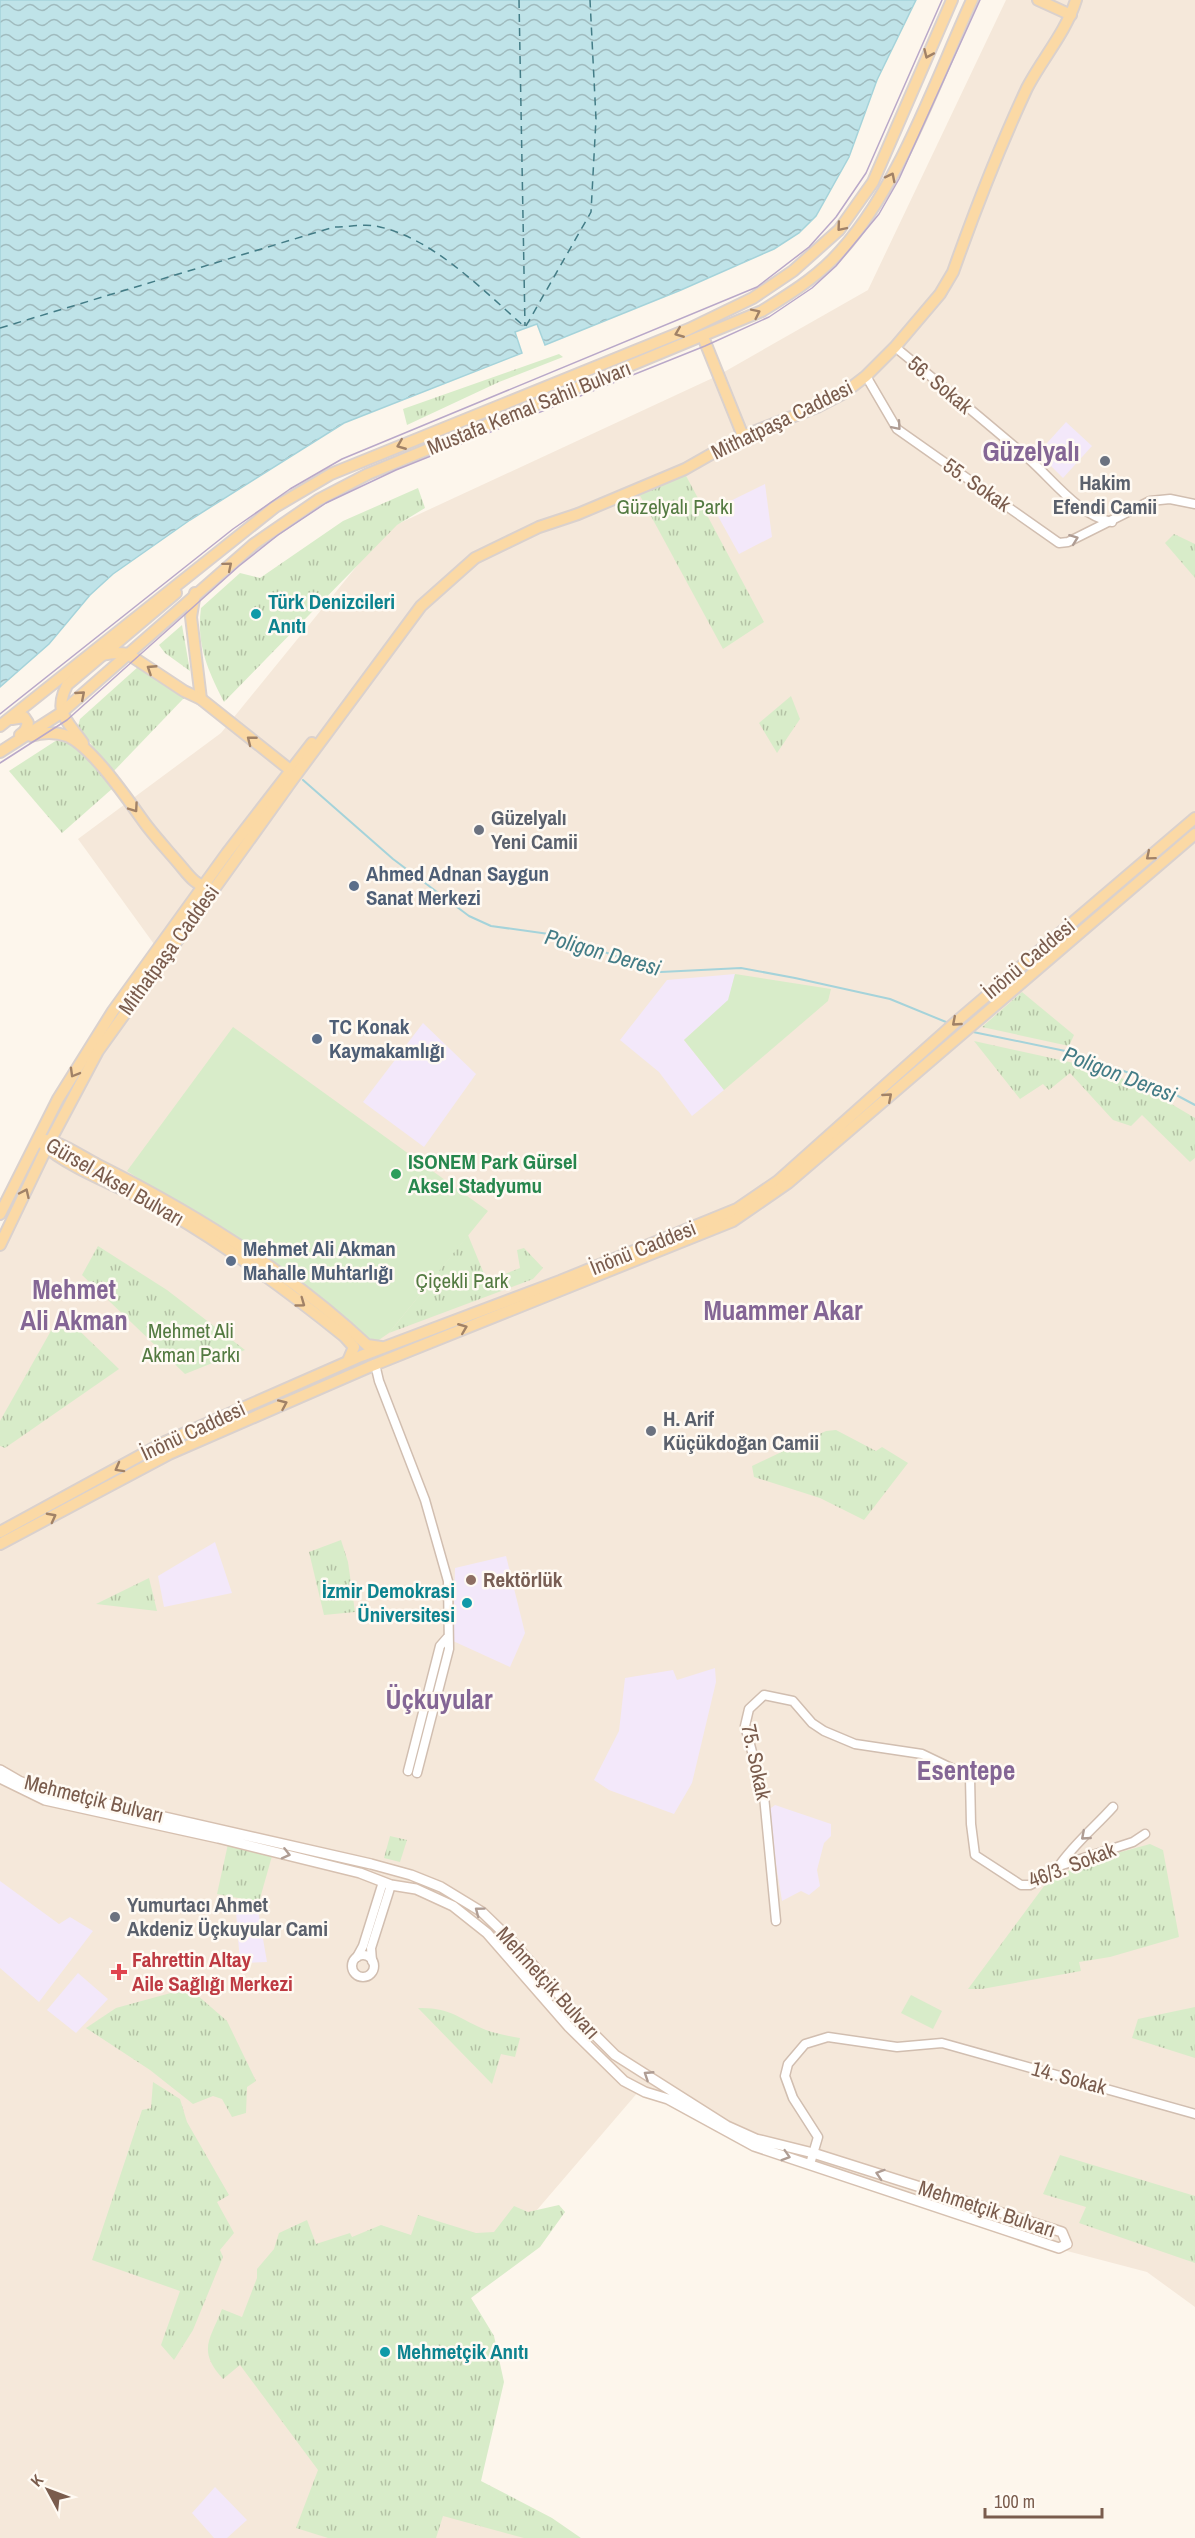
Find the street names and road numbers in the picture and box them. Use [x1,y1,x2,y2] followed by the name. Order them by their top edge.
[902,349,979,421] street label: 56. Sokak
[423,353,635,462] street label: Mustafa Kemal Sahil Bulvarı
[706,373,857,466] street label: Mithatpaşa Caddesi
[938,451,1017,519] street label: 55. Sokak
[112,879,226,1021] street label: Mithatpaşa Caddesi
[976,912,1081,1006] street label: İnönü Caddesi
[41,1130,190,1233] street label: Gürsel Aksel Bulvarı
[585,1213,700,1282] street label: İnönü Caddesi
[136,1394,250,1467] street label: İnönü Caddesi
[734,1721,779,1803] street label: 75. Sokak
[21,1767,167,1830] street label: Mehmetçik Bulvarı
[1024,1835,1120,1894] street label: 46/3. Sokak
[490,1920,607,2045] street label: Mehmetçik Bulvarı
[1028,2054,1110,2102] street label: 14. Sokak
[915,2173,1059,2244] street label: Mehmetçik Bulvarı

